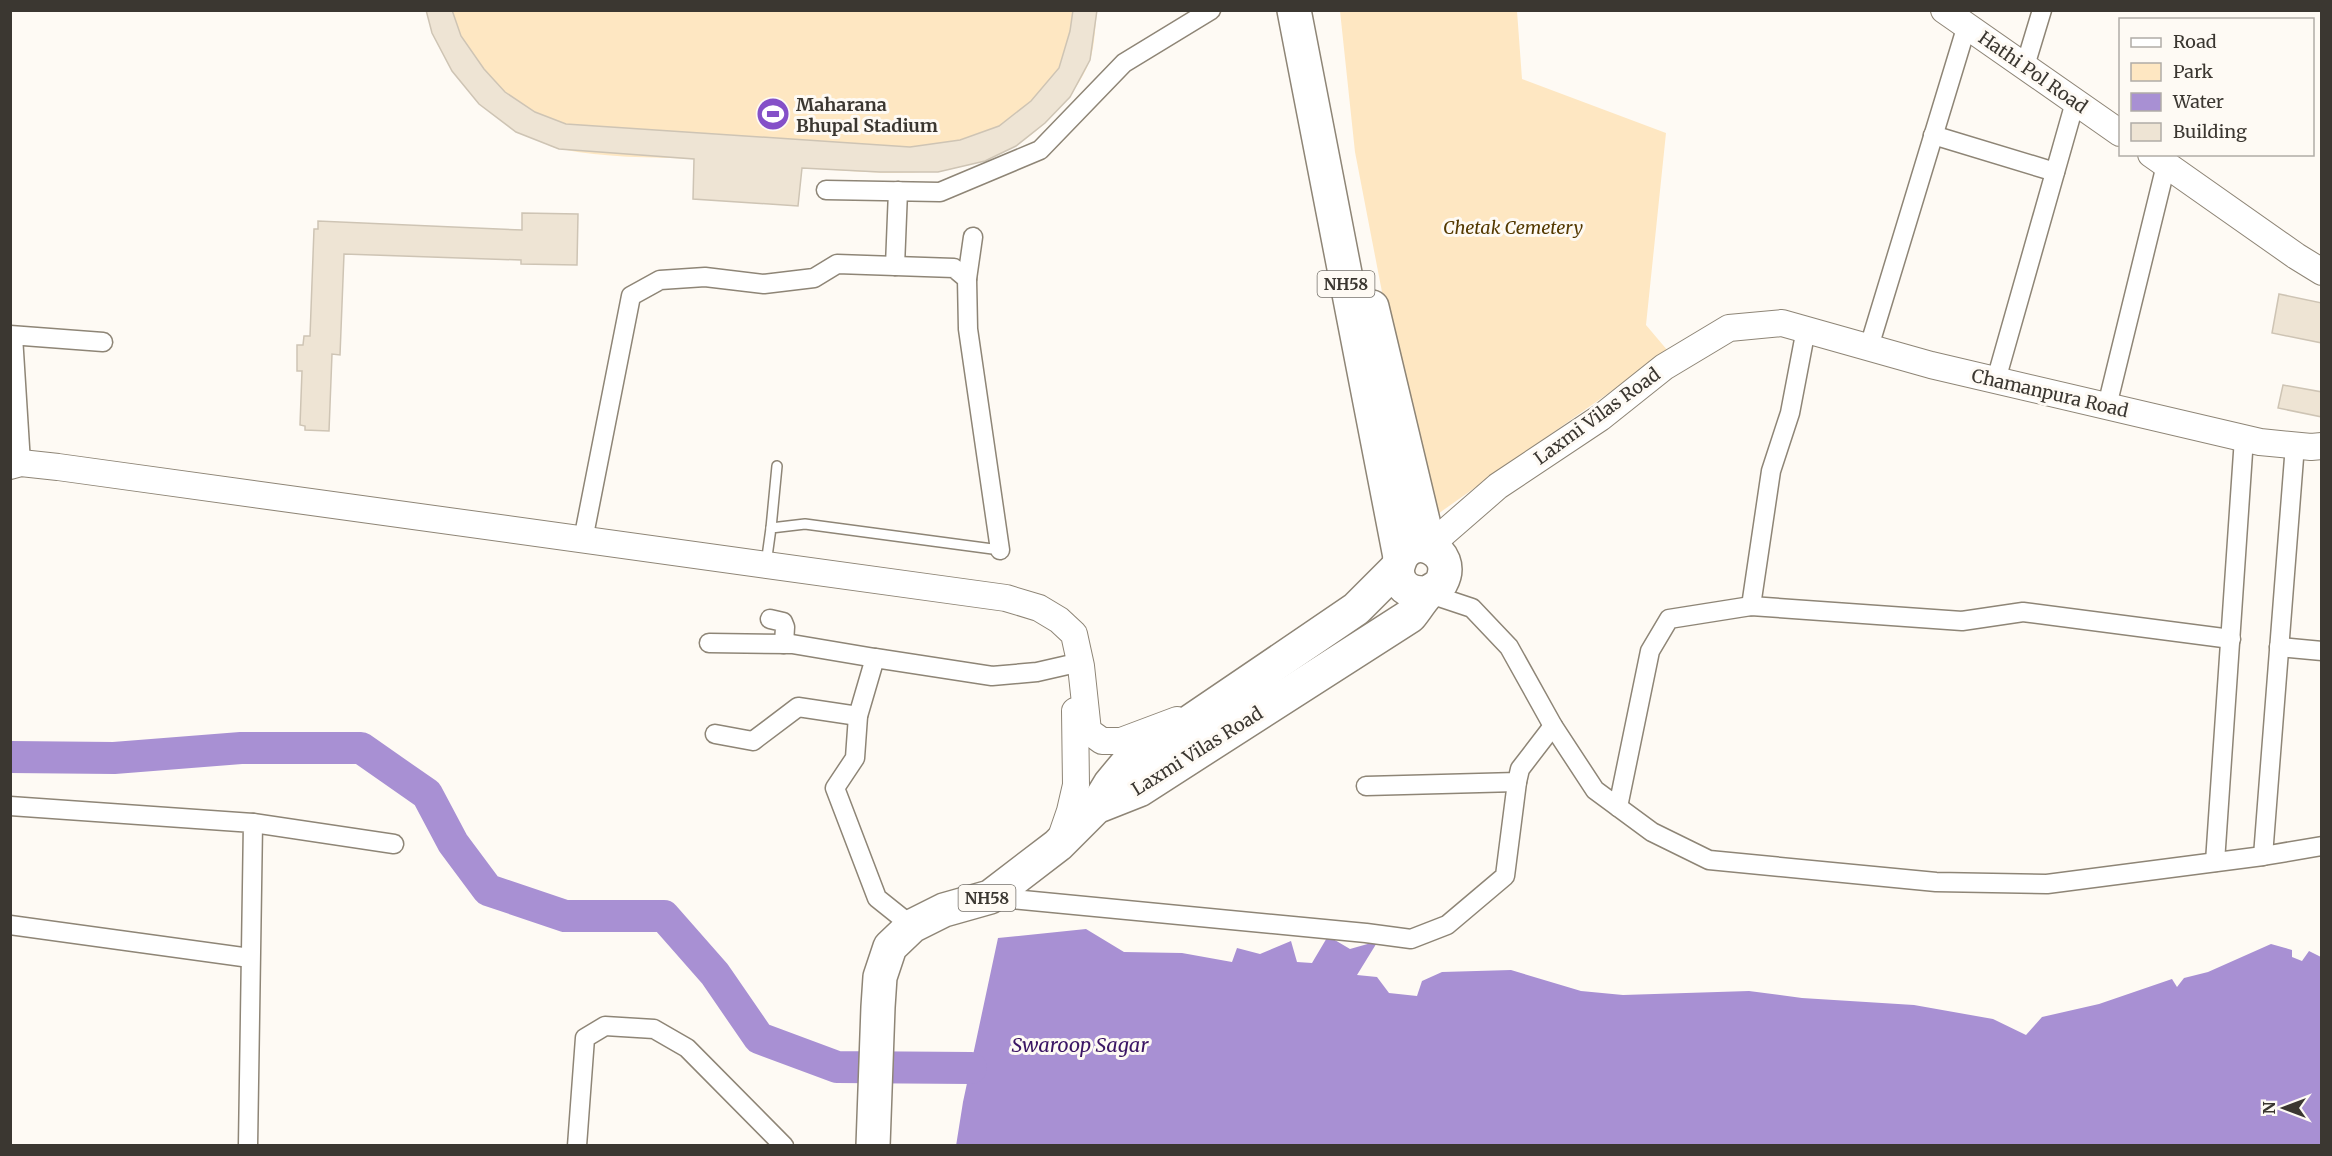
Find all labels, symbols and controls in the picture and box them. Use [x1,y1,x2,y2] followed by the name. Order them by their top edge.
[2119,18,2314,156] legend
[1974,26,2092,118] street label: Hathi Pol Road
[2173,30,2217,53] text: Road
[2173,60,2214,83] text: Park
[2172,90,2224,113] text: Water
[796,93,938,137] place label: Maharana Bhupal Stadium
[755,96,791,132] sports icon: Maharana Bhupal Stadium
[2173,120,2247,143] text: Building
[1443,216,1583,239] park label: Chetak Cemetery
[1318,271,1374,297] road number: NH58
[1530,362,1665,469] street label: Laxmi Vilas Road
[1969,364,2131,422] street label: Chamanpura Road
[1127,701,1267,801] street label: Laxmi Vilas Road
[958,885,1016,911] road number: NH58
[1012,1032,1149,1057] water label: Swaroop Sagar
[2254,1078,2314,1138] north arrow
[2259,1101,2279,1114] text: N

